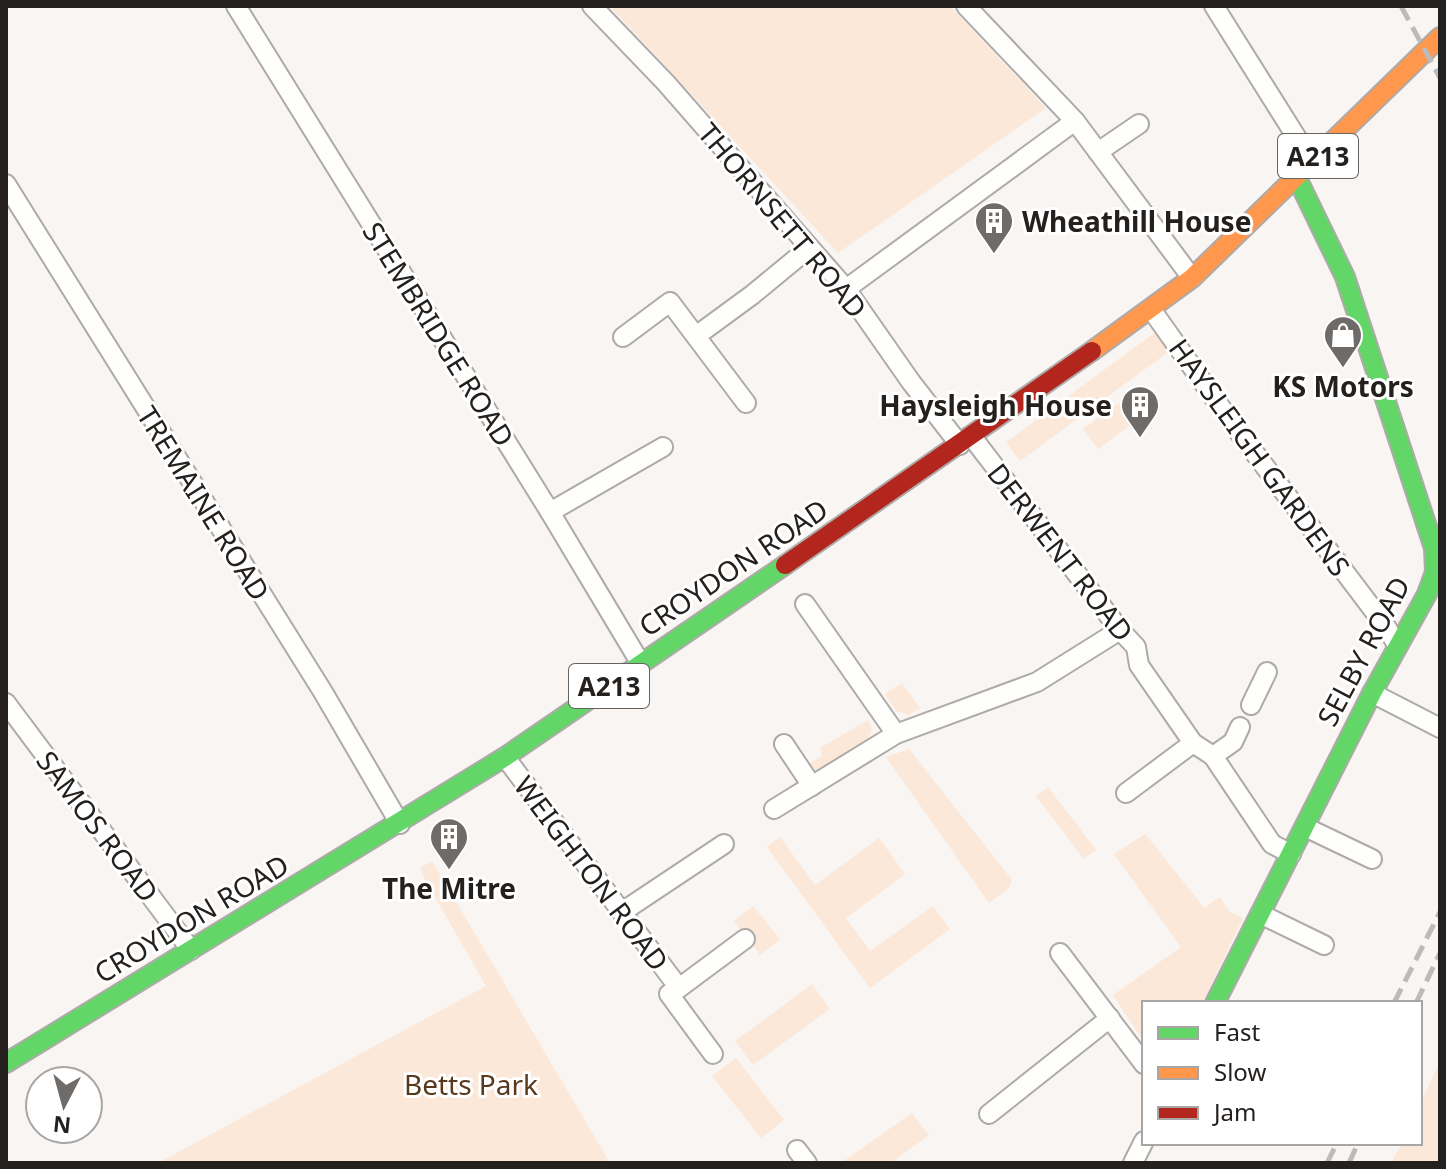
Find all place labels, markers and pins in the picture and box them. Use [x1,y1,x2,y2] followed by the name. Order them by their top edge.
[973,200,1015,255] building icon: Wheathill House
[1022,202,1251,240] place label: Wheathill House
[1322,314,1364,369] shop icon: KS Motors
[1272,367,1414,405] place label: KS Motors
[1119,384,1161,439] building icon: Haysleigh House
[879,386,1112,424] place label: Haysleigh House
[428,816,470,871] building icon: The Mitre
[382,869,516,907] place label: The Mitre

